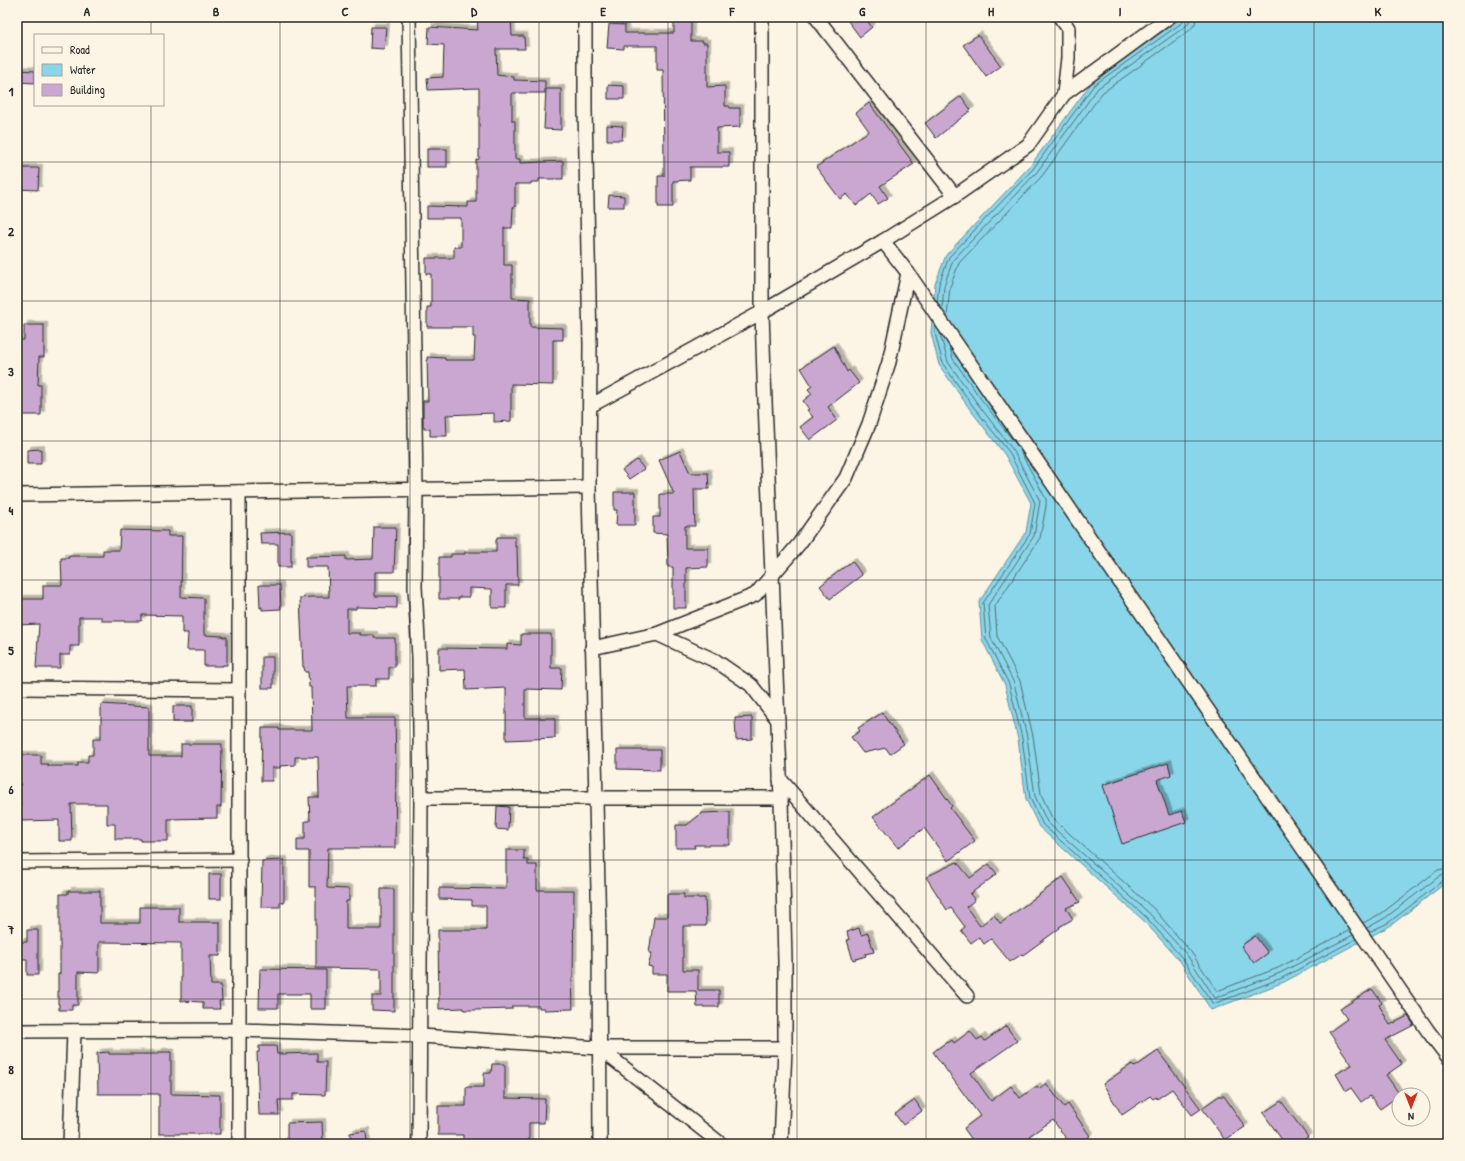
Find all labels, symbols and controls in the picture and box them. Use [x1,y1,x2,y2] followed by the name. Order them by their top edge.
[84,2,91,20] text: A
[213,2,220,20] text: B
[341,2,349,20] text: C
[471,2,478,20] text: D
[600,2,606,20] text: E
[729,2,736,20] text: F
[859,2,866,20] text: G
[988,2,994,20] text: H
[1118,2,1122,20] text: I
[1247,2,1252,20] text: J
[1375,2,1382,20] text: K
[34,34,164,106] legend
[70,41,90,58] text: Road
[70,61,96,78] text: Water
[70,81,105,98] text: Building
[9,82,14,100] text: 1
[8,222,15,240] text: 2
[8,362,14,380] text: 3
[9,501,14,519] text: 4
[8,641,14,659] text: 5
[8,780,14,798] text: 6
[7,920,15,938] text: 7
[8,1060,14,1078] text: 8
[1391,1087,1431,1127] north arrow
[1408,1110,1414,1124] text: N

